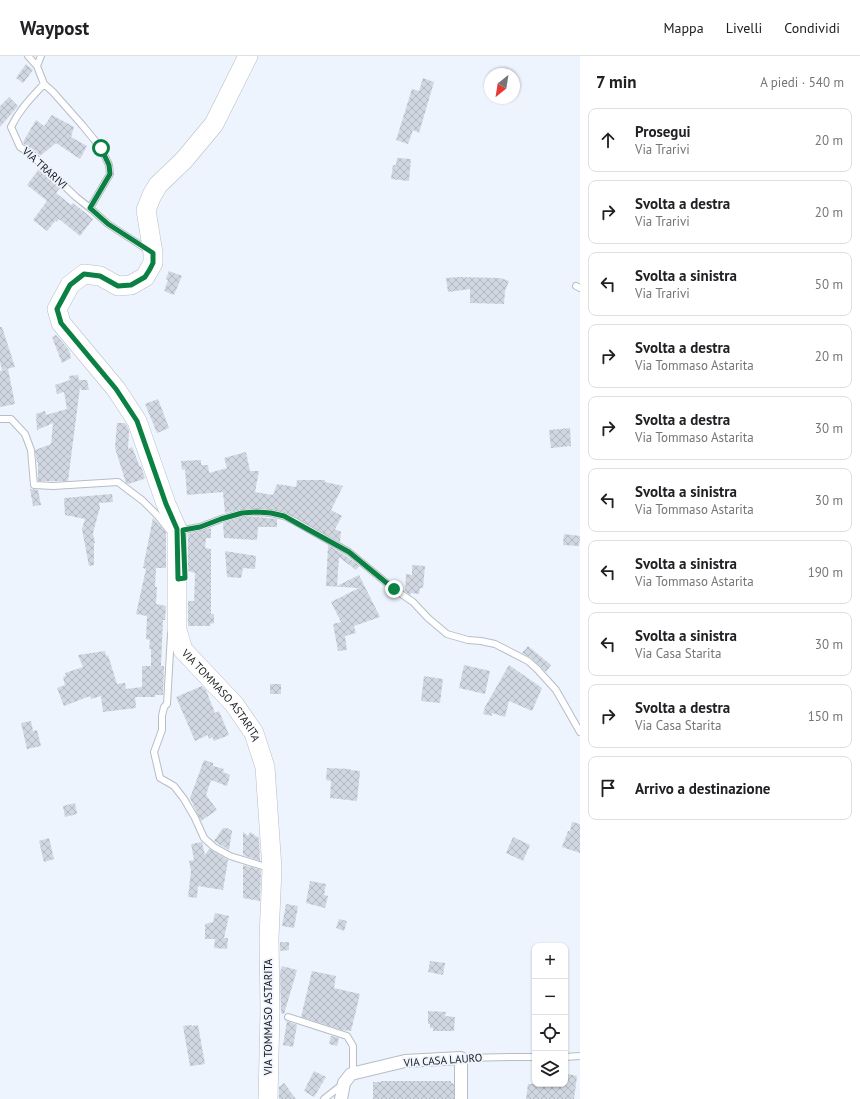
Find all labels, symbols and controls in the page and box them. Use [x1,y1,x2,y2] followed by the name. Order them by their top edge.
[20,16,89,40] text: Waypost
[664,19,704,37] text: Mappa
[726,19,762,37] text: Livelli
[784,19,840,37] text: Condividi
[484,68,520,104] north arrow
[596,71,637,93] text: 7 min
[760,74,844,91] text: A piedi · 540 m
[635,122,691,141] text: Prosegui
[597,129,619,151] icon: ahead
[815,132,843,149] text: 20 m
[92,139,110,157] route start
[635,141,690,158] text: Via Trarivi
[19,143,71,192] street label: VIA TRARIVI
[635,194,730,213] text: Svolta a destra
[597,201,619,223] icon: right
[815,204,843,221] text: 20 m
[635,213,690,230] text: Via Trarivi
[635,266,737,285] text: Svolta a sinistra
[597,273,619,295] icon: left
[815,276,843,293] text: 50 m
[635,285,690,302] text: Via Trarivi
[635,338,730,357] text: Svolta a destra
[597,345,619,367] icon: right
[815,348,843,365] text: 20 m
[635,357,754,374] text: Via Tommaso Astarita
[635,410,730,429] text: Svolta a destra
[597,417,619,439] icon: right
[815,420,843,437] text: 30 m
[635,429,754,446] text: Via Tommaso Astarita
[635,482,737,501] text: Svolta a sinistra
[597,489,619,511] icon: left
[815,492,843,509] text: 30 m
[635,501,754,518] text: Via Tommaso Astarita
[635,554,737,573] text: Svolta a sinistra
[597,561,619,583] icon: left
[808,564,843,581] text: 190 m
[635,573,754,590] text: Via Tommaso Astarita
[385,580,403,598] route end
[635,626,737,645] text: Svolta a sinistra
[597,633,619,655] icon: left
[815,636,843,653] text: 30 m
[178,645,263,744] street label: VIA TOMMASO ASTARITA
[635,645,721,662] text: Via Casa Starita
[635,698,730,717] text: Svolta a destra
[597,705,619,727] icon: right
[808,708,843,725] text: 150 m
[635,717,721,734] text: Via Casa Starita
[597,777,619,799] icon: arrive
[635,779,770,798] text: Arrivo a destinazione
[532,943,568,1087] map controls
[532,943,568,979] button: +
[261,958,275,1076] street label: VIA TOMMASO ASTARITA
[532,979,568,1015] button: −
[532,1015,568,1051] button: locate
[402,1050,483,1070] street label: VIA CASA LAURO
[532,1051,568,1087] button: layers

